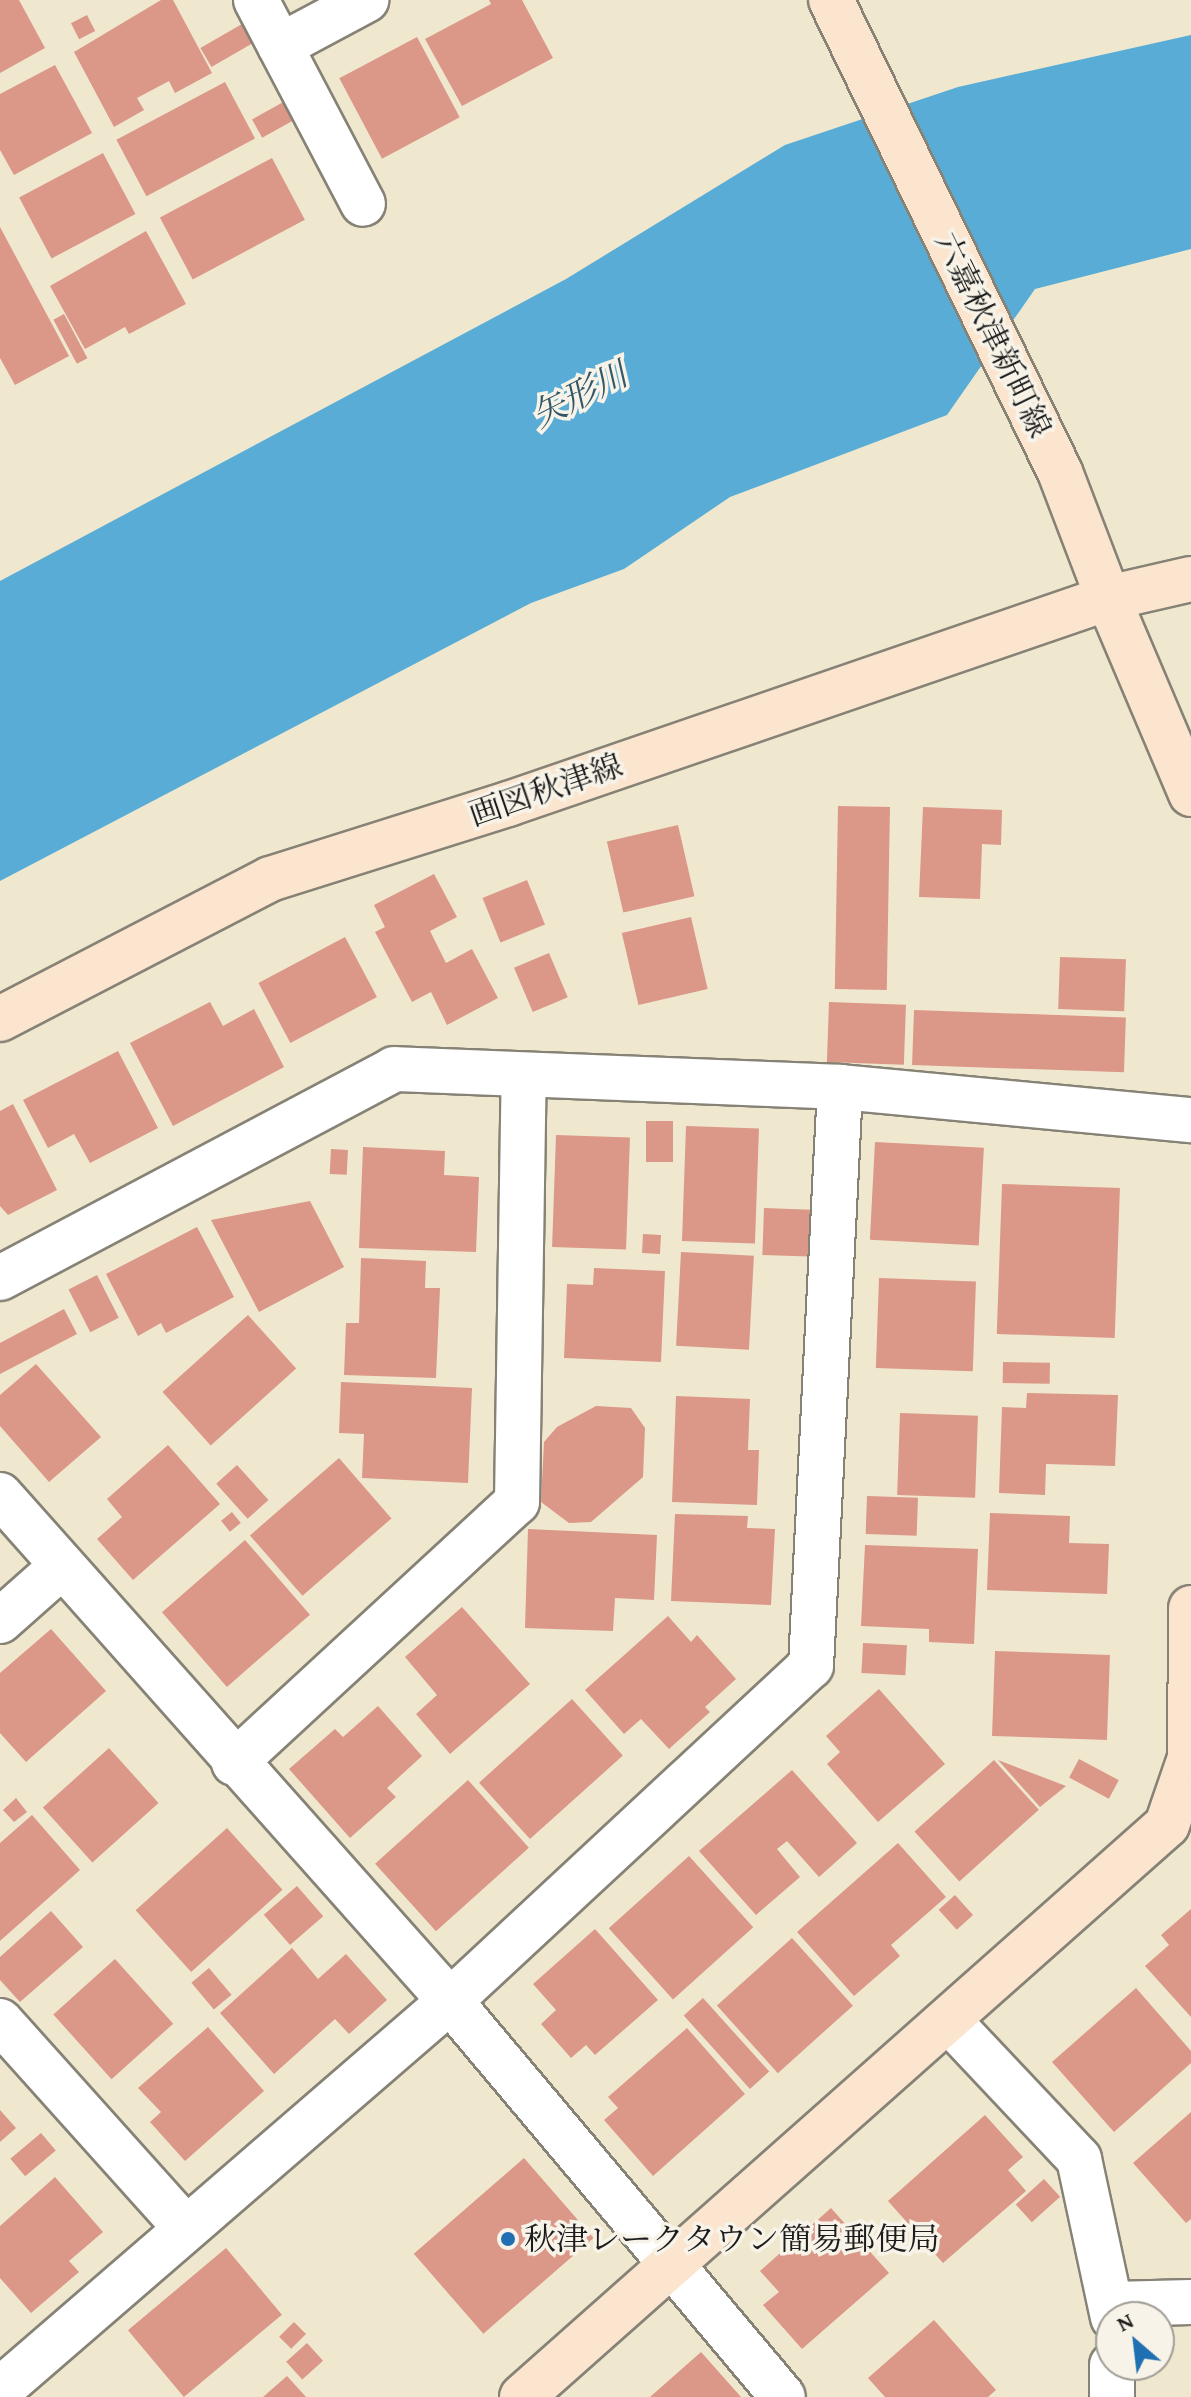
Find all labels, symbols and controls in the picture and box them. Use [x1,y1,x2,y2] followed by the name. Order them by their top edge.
[927,226,1059,444] street label: 六嘉秋津新町線
[524,353,634,435] water label: 矢形川
[464,746,628,834] street label: 画図秋津線
[524,2220,940,2258] place label: 秋津レークタウン簡易郵便局
[499,2230,517,2248] marker: 秋津レークタウン簡易郵便局
[1095,2301,1175,2381] north arrow
[1111,2304,1139,2339] text: N

